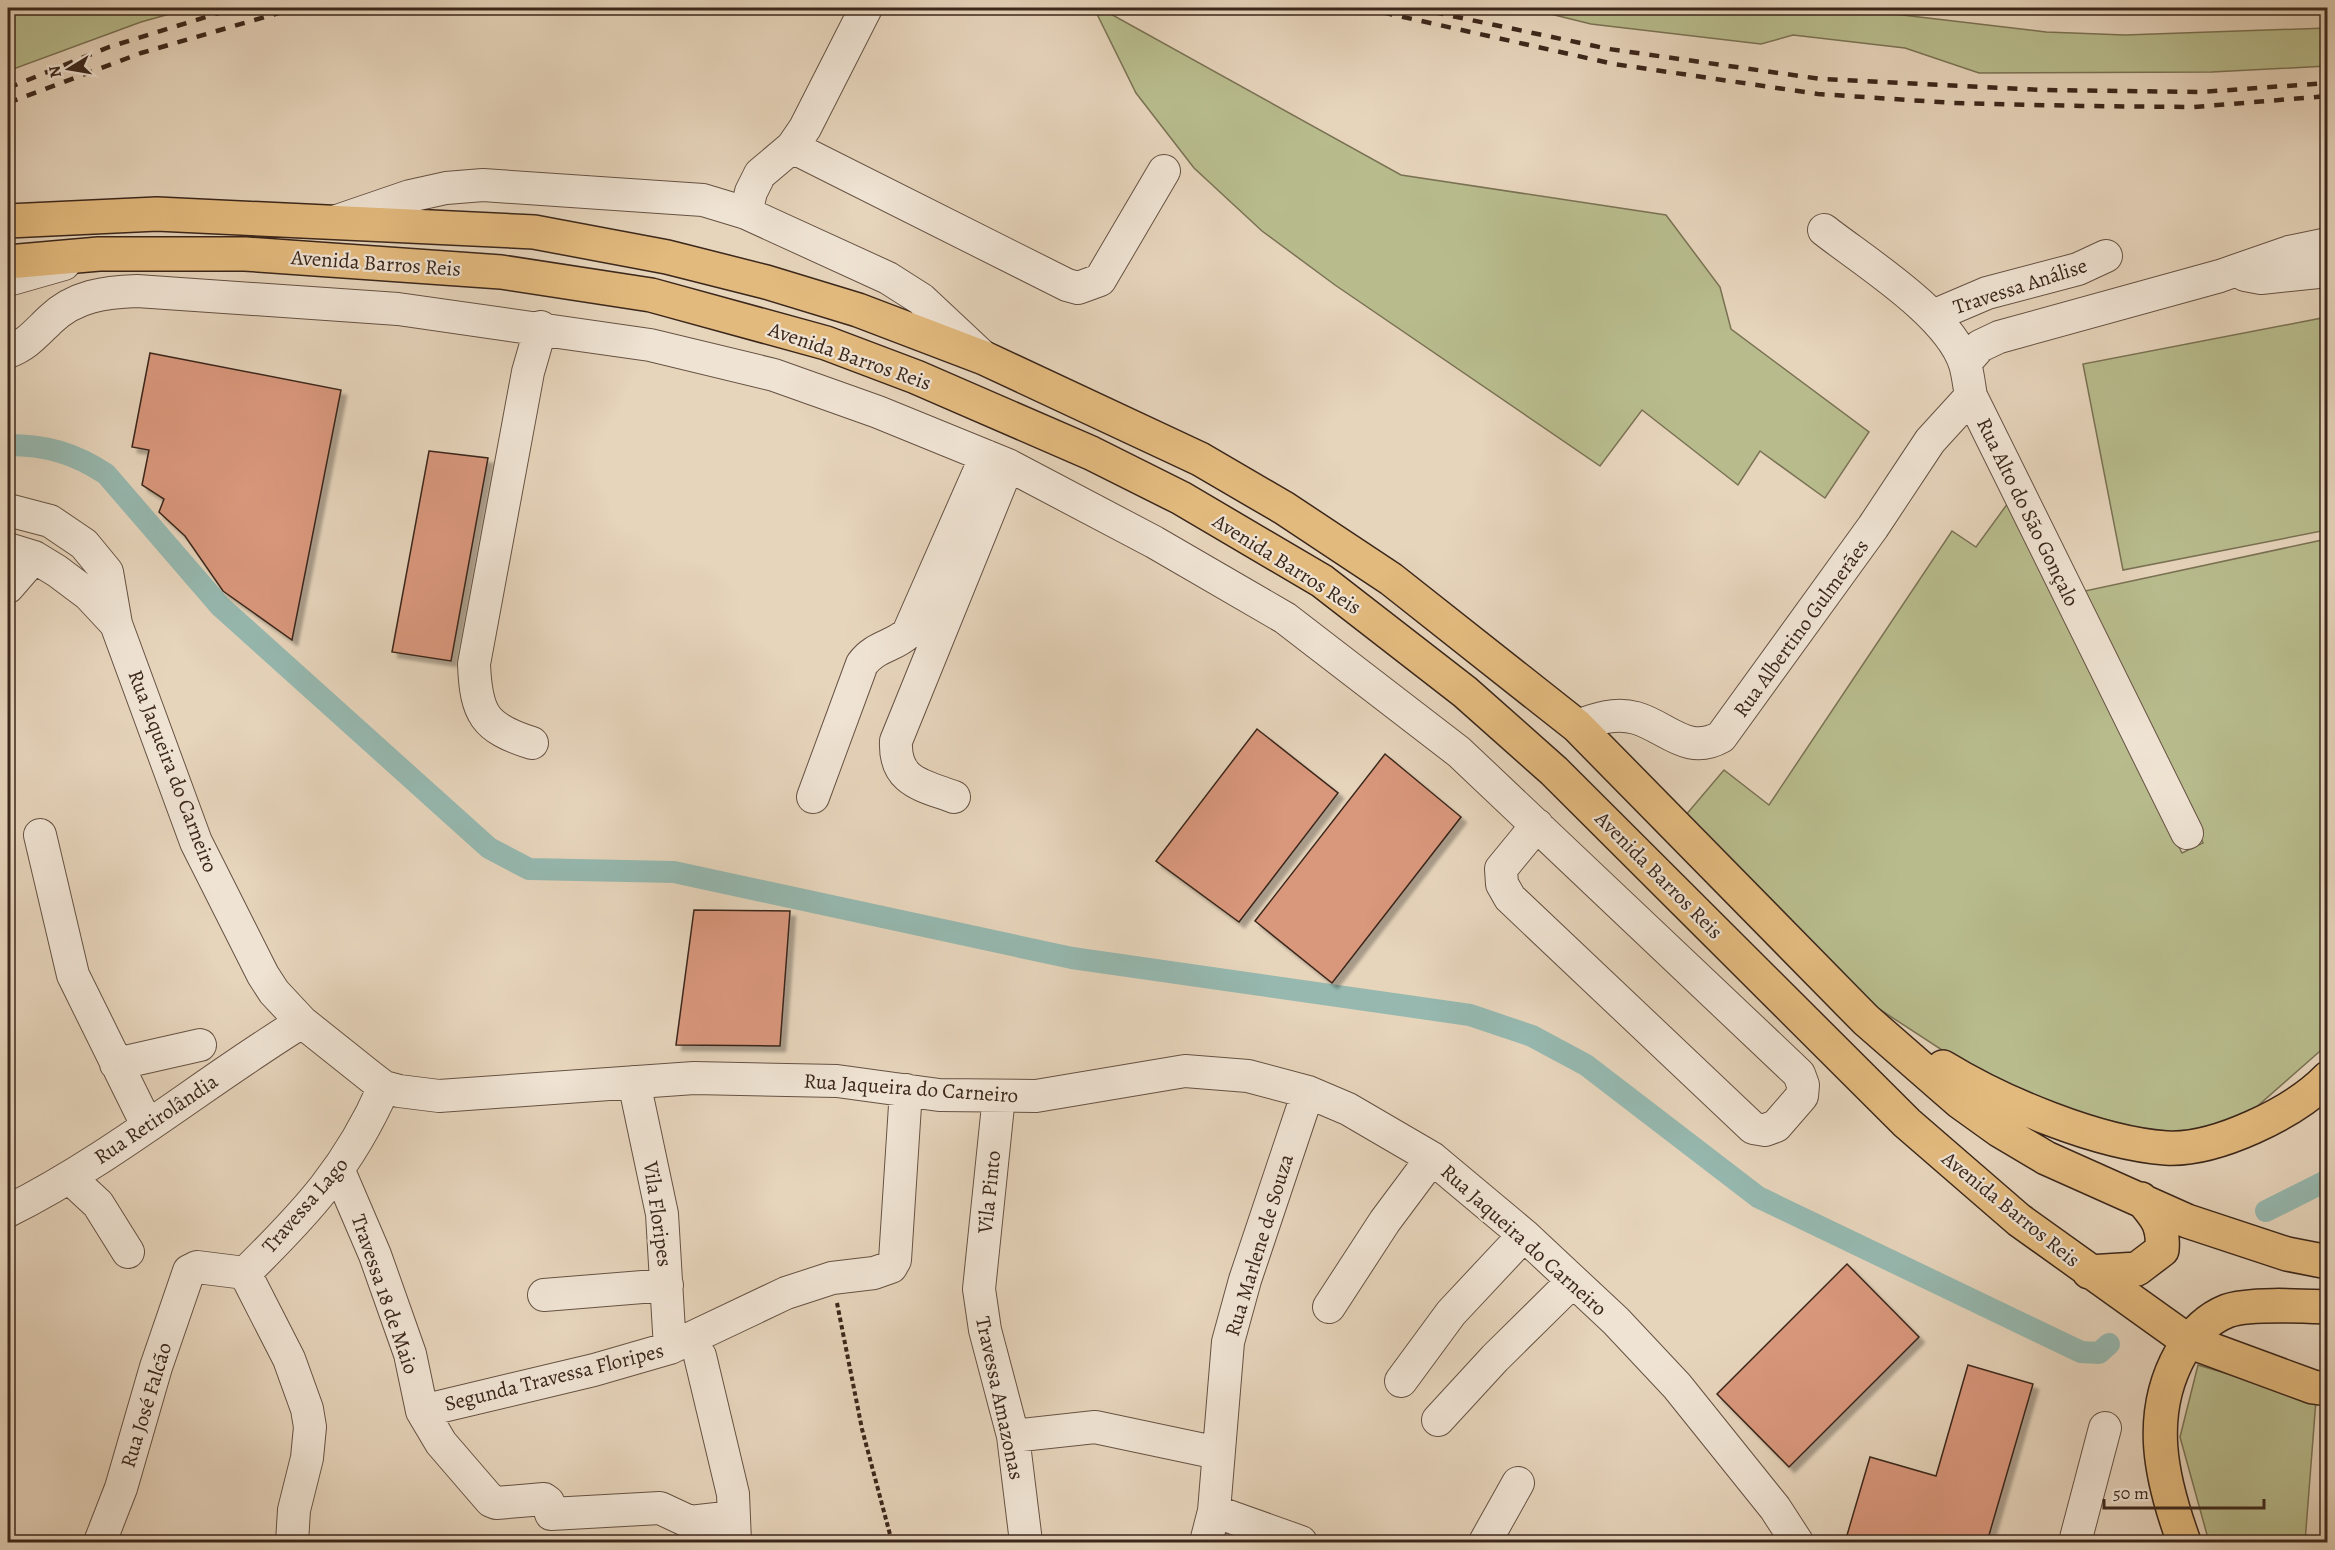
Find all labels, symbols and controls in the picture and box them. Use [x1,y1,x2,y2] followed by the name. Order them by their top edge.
[39,39,99,99] north arrow
[43,64,67,79] text: N
[289,243,462,283] street label: Avenida Barros Reis
[1949,251,2091,321] street label: Travessa Análise
[764,315,935,397] street label: Avenida Barros Reis
[1970,413,2086,611] street label: Rua Alto do São Gonçalo
[1207,507,1367,621] street label: Avenida Barros Reis
[1727,533,1875,723] street label: Rua Albertino Gulmerães
[121,666,225,876] street label: Rua Jaqueira do Carneiro
[1588,804,1729,945] street label: Avenida Barros Reis
[89,1067,224,1171] street label: Rua Retirolândia
[803,1067,1019,1109] street label: Rua Jaqueira do Carneiro
[1935,1144,2086,1273] street label: Avenida Barros Reis
[971,1149,1007,1236] street label: Vila Pinto
[1218,1150,1300,1340] street label: Rua Marlene de Souza
[255,1151,355,1259] street label: Travessa Lago
[637,1158,679,1269] street label: Vila Floripes
[1435,1158,1613,1322] street label: Rua Jaqueira do Carneiro
[345,1210,425,1378] street label: Travessa 18 de Maio
[969,1314,1031,1482] street label: Travessa Amazonas
[441,1336,667,1418] street label: Segunda Travessa Floripes
[114,1339,178,1471] street label: Rua José Falcão
[2104,1472,2264,1510] scale bar
[2113,1481,2149,1505] text: 50 m

